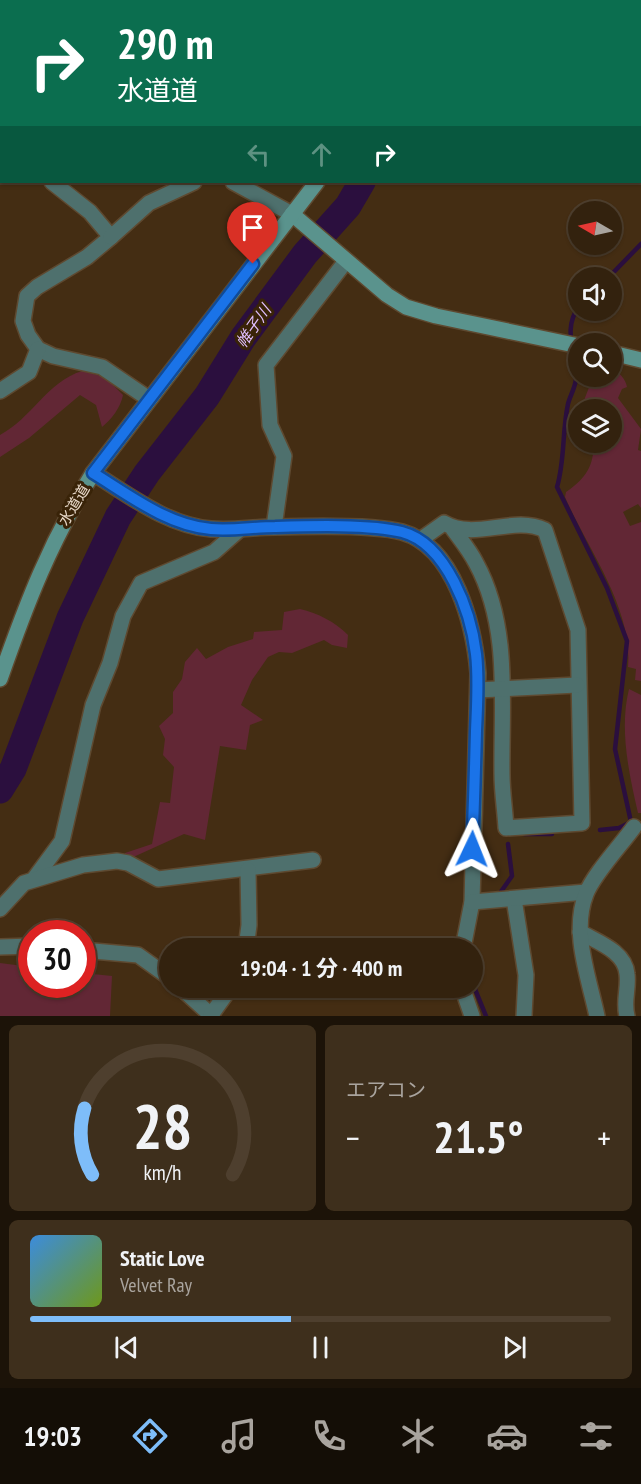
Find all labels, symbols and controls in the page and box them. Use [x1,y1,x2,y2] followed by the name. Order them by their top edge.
[117,16,214,71] text: 290 m
[18,24,96,102] icon: right
[117,73,198,107] text: 水道道
[242,138,275,171] icon: left
[305,138,338,171] icon: ahead
[368,138,401,171] icon: right
[568,201,622,255] north arrow
[568,201,622,453] map controls
[227,202,278,264] pin
[236,211,269,244] icon: arrive
[568,267,622,321] button: sound
[231,299,276,351] water label: 帷子川
[568,333,622,387] button: search
[568,399,622,453] button: layers
[54,481,93,529] street label: 水道道
[440,817,504,881] position arrow
[18,920,96,998] speed limit sign: 30
[240,954,402,982] text: 19:04 · 1 分 · 400 m
[346,1077,426,1103] text: エアコン
[133,1085,192,1166] text: 28
[433,1107,524,1165] text: 21.5°
[346,1116,360,1159] text: −
[597,1116,611,1159] text: +
[143,1158,182,1186] text: km/h
[120,1244,205,1272] text: Static Love
[120,1272,192,1298] text: Velvet Ray
[110,1331,143,1364] icon: previous
[304,1331,337,1364] icon: pause
[498,1331,531,1364] icon: next
[129,1415,171,1457] icon: directions
[218,1415,260,1457] icon: music
[308,1415,350,1457] icon: phone
[397,1415,439,1457] icon: climate
[486,1415,528,1457] icon: car
[575,1415,617,1457] icon: filters
[24,1419,82,1453] text: 19:03

